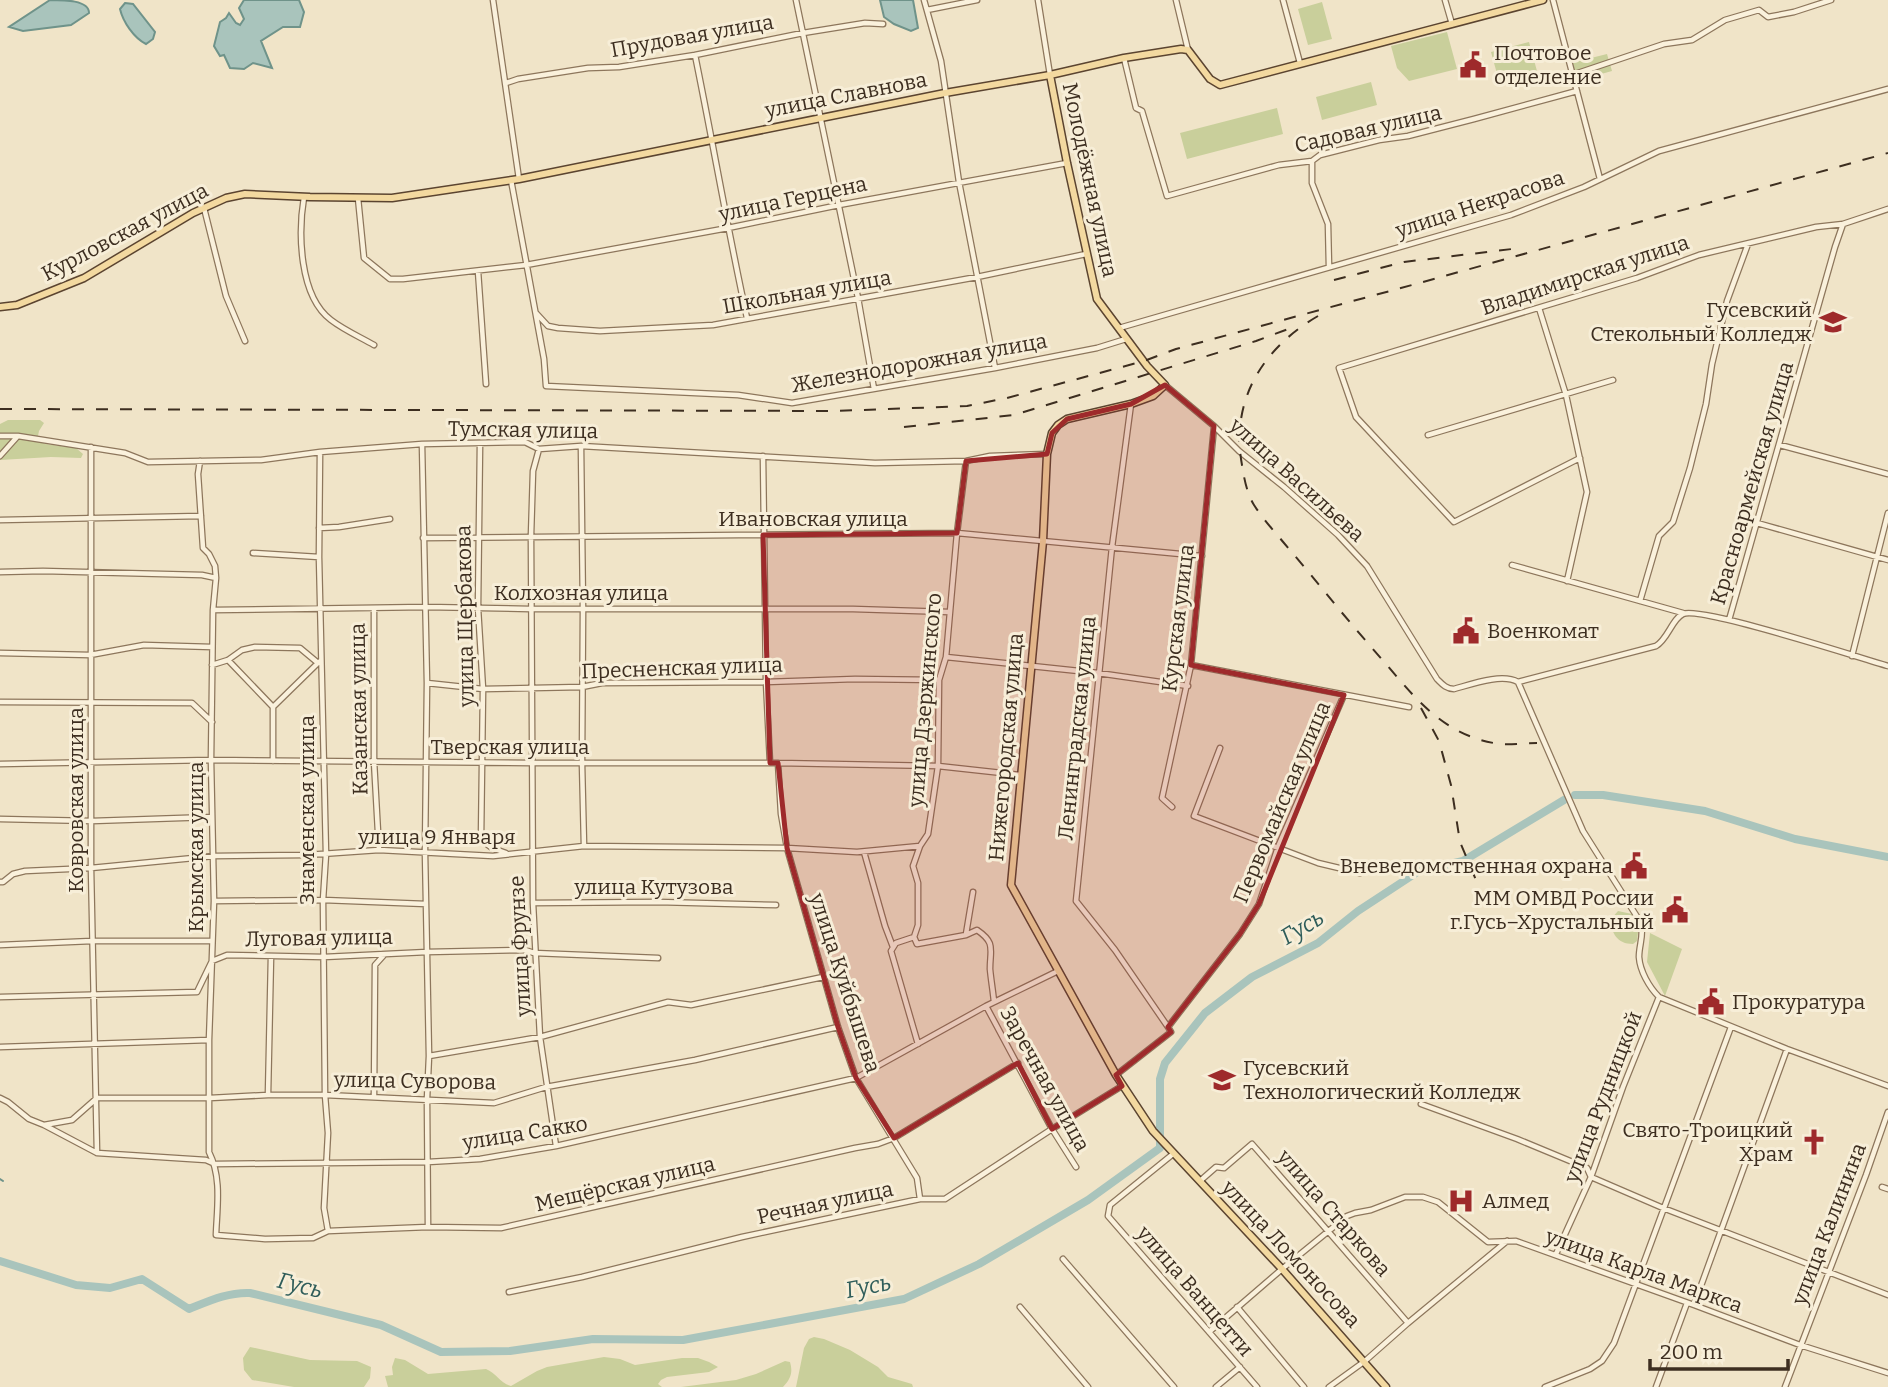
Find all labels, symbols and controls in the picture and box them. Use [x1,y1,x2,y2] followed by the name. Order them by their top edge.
[608,9,776,63] street label: Прудовая улица
[1494,40,1602,90] place label: Почтовое отделение
[1458,50,1488,80] public building icon: Почтовое отделение
[762,66,930,124] street label: улица Славнова
[1057,80,1123,280] street label: Молодёжная улица
[1292,99,1445,159] street label: Садовая улица
[1391,164,1568,244] street label: улица Некрасова
[716,171,870,228] street label: улица Герцена
[37,177,213,287] street label: Курловская улица
[1478,229,1693,321] street label: Владимирская улица
[721,264,894,320] street label: Школьная улица
[1590,297,1812,347] place label: Гусевский Стекольный Колледж
[1818,307,1848,337] school or university icon: Гусевский Стекольный Колледж
[789,328,1050,398] street label: Железнодорожная улица
[1705,358,1799,608] street label: Красноармейская улица
[1223,412,1370,548] street label: улица Васильева
[448,416,599,444] street label: Тумская улица
[718,506,908,532] street label: Ивановская улица
[450,524,480,708] street label: улица Щербакова
[1156,542,1200,693] street label: Курская улица
[494,580,669,606] street label: Колхозная улица
[903,592,947,809] street label: улица Дзержинского
[1052,614,1102,841] street label: Ленинградская улица
[1451,616,1481,646] public building icon: Военкомат
[1487,618,1599,644] place label: Военкомат
[344,622,374,795] street label: Казанская улица
[983,631,1029,862] street label: Нижегородская улица
[581,651,784,685] street label: Пресненская улица
[1228,697,1336,907] street label: Первомайская улица
[63,707,89,893] street label: Ковровская улица
[294,715,320,905] street label: Знаменская улица
[430,734,590,760] street label: Тверская улица
[183,761,209,933] street label: Крымская улица
[357,824,516,850] street label: улица 9 Января
[1619,851,1649,881] public building icon: Вневедомственная охрана
[1340,853,1613,879] place label: Вневедомственная охрана
[573,874,734,900] street label: улица Кутузова
[503,875,537,1018] street label: улица Фрунзе
[1450,885,1654,935] place label: ММ ОМВД России г.Гусь–Хрустальный
[803,889,886,1077] street label: улица Куйбышева
[1660,895,1690,925] public building icon: ММ ОМВД России г.Гусь–Хрустальный
[1275,903,1329,951] water label: Гусь
[245,924,394,952] street label: Луговая улица
[1696,987,1726,1017] public building icon: Прокуратура
[1732,989,1866,1015] place label: Прокуратура
[994,1002,1096,1157] street label: Заречная улица
[1558,1008,1648,1187] street label: улица Рудницкой
[1243,1055,1521,1105] place label: Гусевский Технологический Колледж
[1207,1065,1237,1095] school or university icon: Гусевский Технологический Колледж
[333,1067,497,1095] street label: улица Суворова
[460,1110,589,1156] street label: улица Сакко
[1622,1117,1793,1167] place label: Свято-Троицкий Храм
[1799,1127,1829,1157] church icon: Свято-Троицкий Храм
[1786,1139,1872,1310] street label: улица Калинина
[1271,1143,1397,1282] street label: улица Старкова
[533,1151,718,1217] street label: Мещёрская улица
[1215,1174,1366,1334] street label: улица Ломоносова
[755,1176,896,1230] street label: Речная улица
[1446,1186,1476,1216] hospital icon: Алмед
[1482,1188,1549,1214] place label: Алмед
[1131,1220,1259,1362] street label: улица Ванцетти
[1541,1223,1747,1319] street label: улица Карла Маркса
[275,1266,325,1304] water label: Гусь
[843,1268,893,1304] water label: Гусь
[1650,1328,1788,1372] scale bar
[1660,1339,1723,1365] text: 200 m

